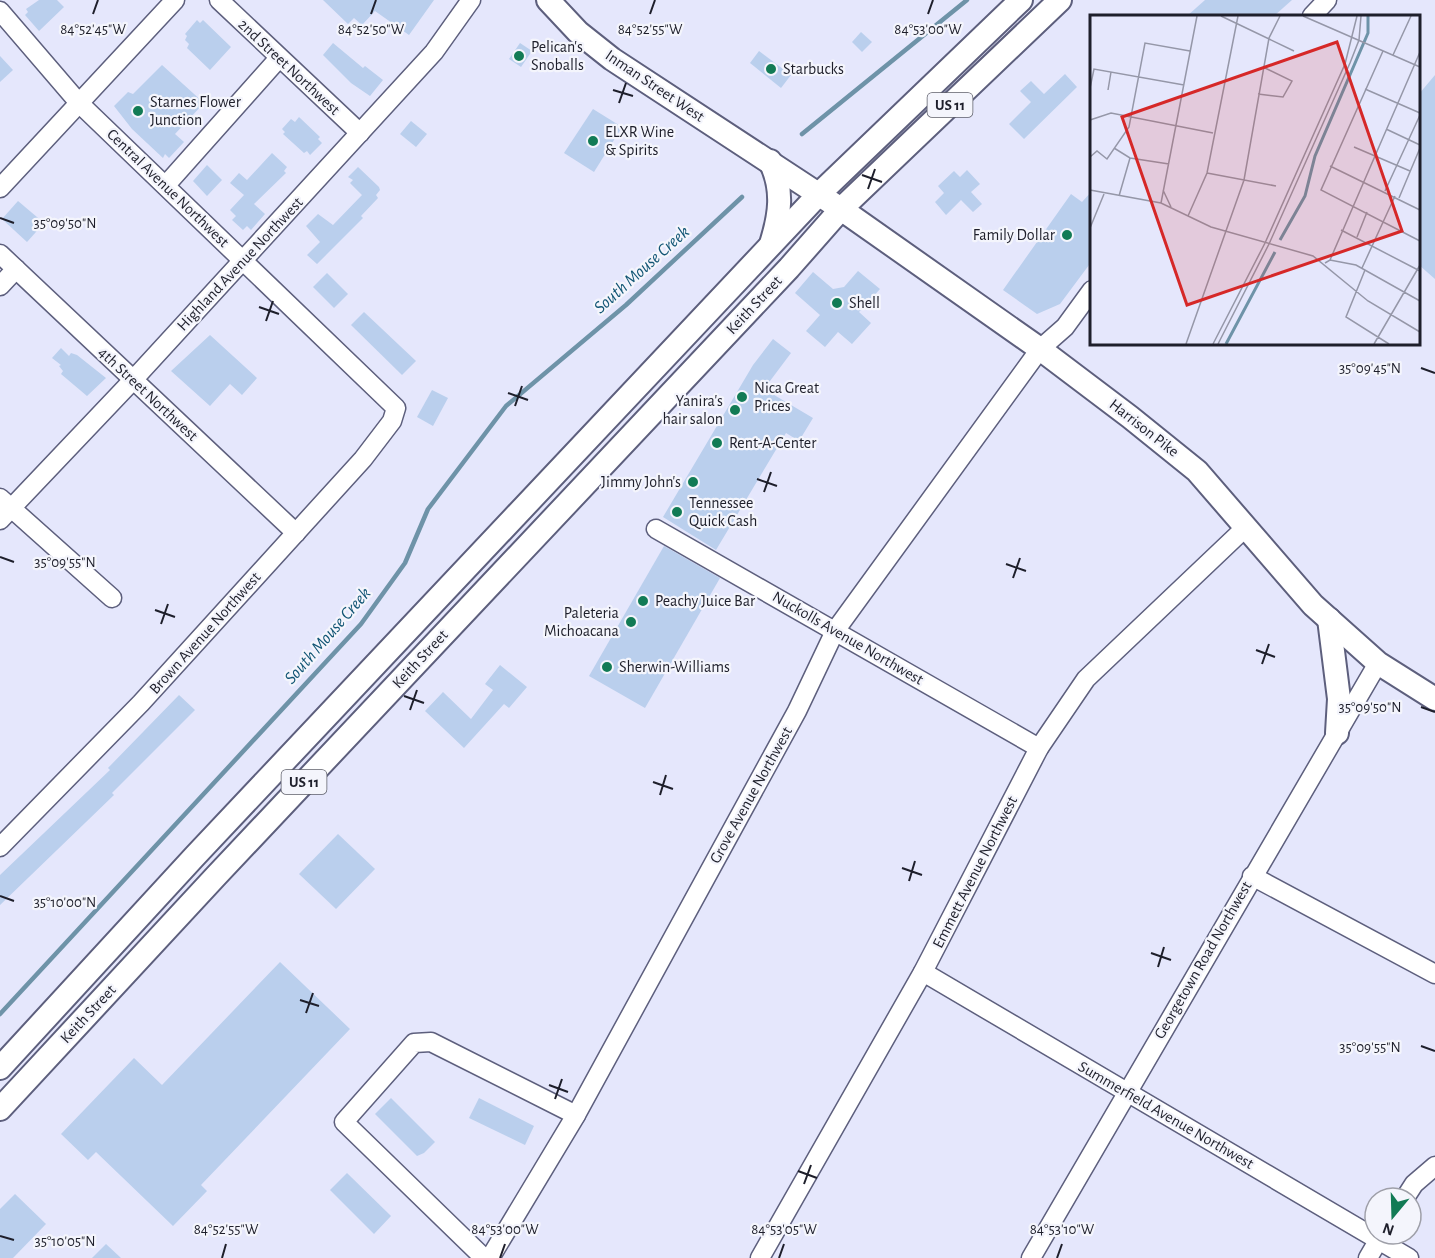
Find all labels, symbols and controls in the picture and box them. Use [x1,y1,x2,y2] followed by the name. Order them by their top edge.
[1090,15,1420,345] inset map
[235,16,343,118] street label: 2nd Street Northwest
[60,22,126,37] text: 84°52'45"W
[338,22,405,37] text: 84°52'50"W
[618,22,683,37] text: 84°52'55"W
[894,22,962,37] text: 84°53'00"W
[531,39,584,73] place label: Pelican's Snoballs
[603,47,707,125] street label: Inman Street West
[512,49,526,63] marker: Pelican's Snoballs
[783,61,844,77] place label: Starbucks
[764,62,778,76] marker: Starbucks
[928,93,972,117] road number: US 11
[150,94,242,128] place label: Starnes Flower Junction
[131,104,145,118] marker: Starnes Flower Junction
[605,124,674,158] place label: ELXR Wine & Spirits
[104,126,232,250] street label: Central Avenue Northwest
[586,134,600,148] marker: ELXR Wine & Spirits
[174,194,306,334] street label: Highland Avenue Northwest
[34,216,96,231] text: 35°09'50"N
[591,223,693,317] water label: South Mouse Creek
[973,227,1056,244] place label: Family Dollar
[1060,228,1074,242] marker: Family Dollar
[723,273,785,337] street label: Keith Street
[849,295,880,311] place label: Shell
[830,296,844,310] marker: Shell
[95,344,201,444] street label: 4th Street Northwest
[1339,361,1401,376] text: 35°09'45"N
[754,380,819,414] place label: Nica Great Prices
[735,390,749,404] marker: Nica Great Prices
[662,393,723,427] place label: Yanira's hair salon
[1106,396,1182,460] street label: Harrison Pike
[728,403,742,417] marker: Yanira's hair salon
[729,435,817,451] place label: Rent-A-Center
[710,436,724,450] marker: Rent-A-Center
[601,474,681,491] place label: Jimmy John's
[686,475,700,489] marker: Jimmy John's
[689,495,757,530] place label: Tennessee Quick Cash
[670,505,684,519] marker: Tennessee Quick Cash
[34,555,96,570] text: 35°09'55"N
[146,569,264,697] street label: Brown Avenue Northwest
[281,584,375,688] water label: South Mouse Creek
[770,588,926,688] street label: Nuckolls Avenue Northwest
[655,593,756,610] place label: Peachy Juice Bar
[636,594,650,608] marker: Peachy Juice Bar
[544,605,619,639] place label: Paleteria Michoacana
[624,615,638,629] marker: Paleteria Michoacana
[389,627,451,691] street label: Keith Street
[619,659,730,675] place label: Sherwin-Williams
[600,660,614,674] marker: Sherwin-Williams
[1339,700,1401,715] text: 35°09'50"N
[707,724,795,866] street label: Grove Avenue Northwest
[282,770,326,794] road number: US 11
[930,793,1020,951] street label: Emmett Avenue Northwest
[1151,879,1255,1041] street label: Georgetown Road Northwest
[34,895,96,910] text: 35°10'00"N
[57,982,119,1046] street label: Keith Street
[1339,1040,1401,1055] text: 35°09'55"N
[1076,1058,1256,1172] street label: Summerfield Avenue Northwest
[1363,1186,1423,1246] north arrow
[1381,1220,1396,1239] text: N
[194,1222,259,1237] text: 84°52'55"W
[471,1222,539,1237] text: 84°53'00"W
[751,1222,817,1237] text: 84°53'05"W
[1030,1222,1095,1237] text: 84°53'10"W
[34,1234,96,1249] text: 35°10'05"N

